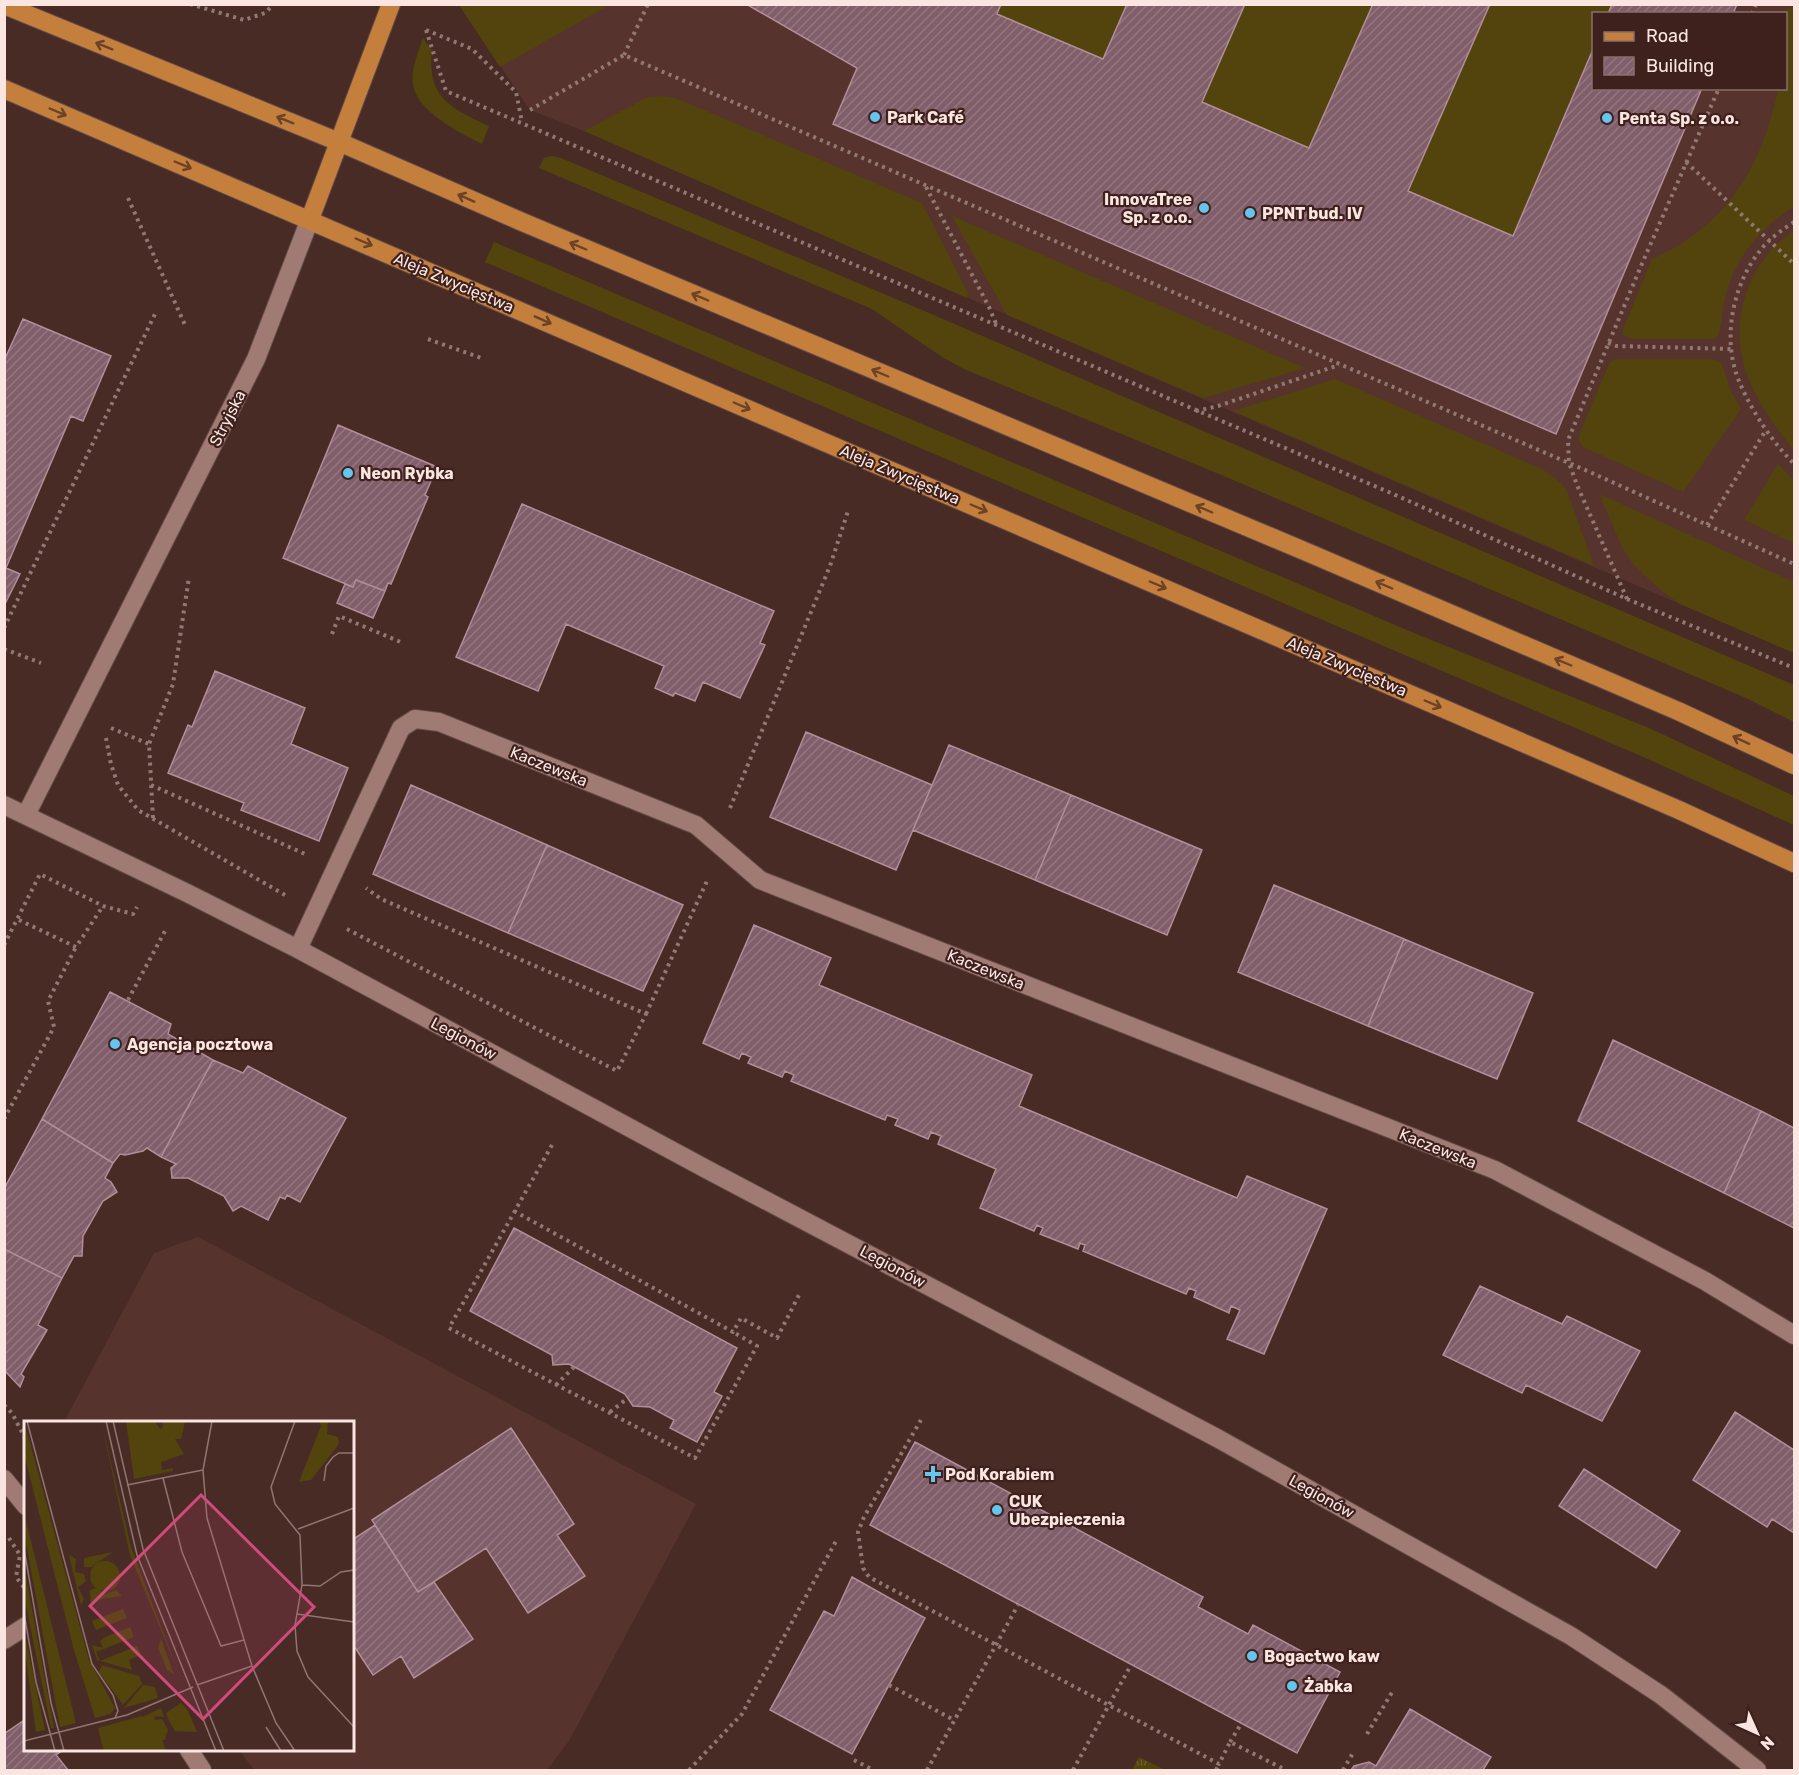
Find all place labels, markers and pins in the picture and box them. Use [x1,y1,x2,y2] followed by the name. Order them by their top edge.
[887,108,964,127] place label: Park Café
[1619,109,1739,128] place label: Penta Sp. z o.o.
[868,110,882,124] marker: Park Café
[1600,111,1614,125] marker: Penta Sp. z o.o.
[1104,190,1192,227] place label: InnovaTree Sp. z o.o.
[1197,201,1211,215] marker: InnovaTree Sp. z o.o.
[1262,204,1363,223] place label: PPNT bud. IV
[1243,206,1257,220] marker: PPNT bud. IV
[360,464,454,483] place label: Neon Rybka
[341,466,355,480] marker: Neon Rybka
[127,1035,273,1054] place label: Agencja pocztowa
[108,1037,122,1051] marker: Agencja pocztowa
[945,1465,1054,1484] place label: Pod Korabiem
[926,1467,940,1481] marker: Pod Korabiem
[1009,1492,1125,1529] place label: CUK Ubezpieczenia
[990,1503,1004,1517] marker: CUK Ubezpieczenia
[1264,1647,1380,1666] place label: Bogactwo kaw
[1245,1649,1259,1663] marker: Bogactwo kaw
[1304,1677,1353,1696] place label: Żabka
[1285,1679,1299,1693] marker: Żabka

